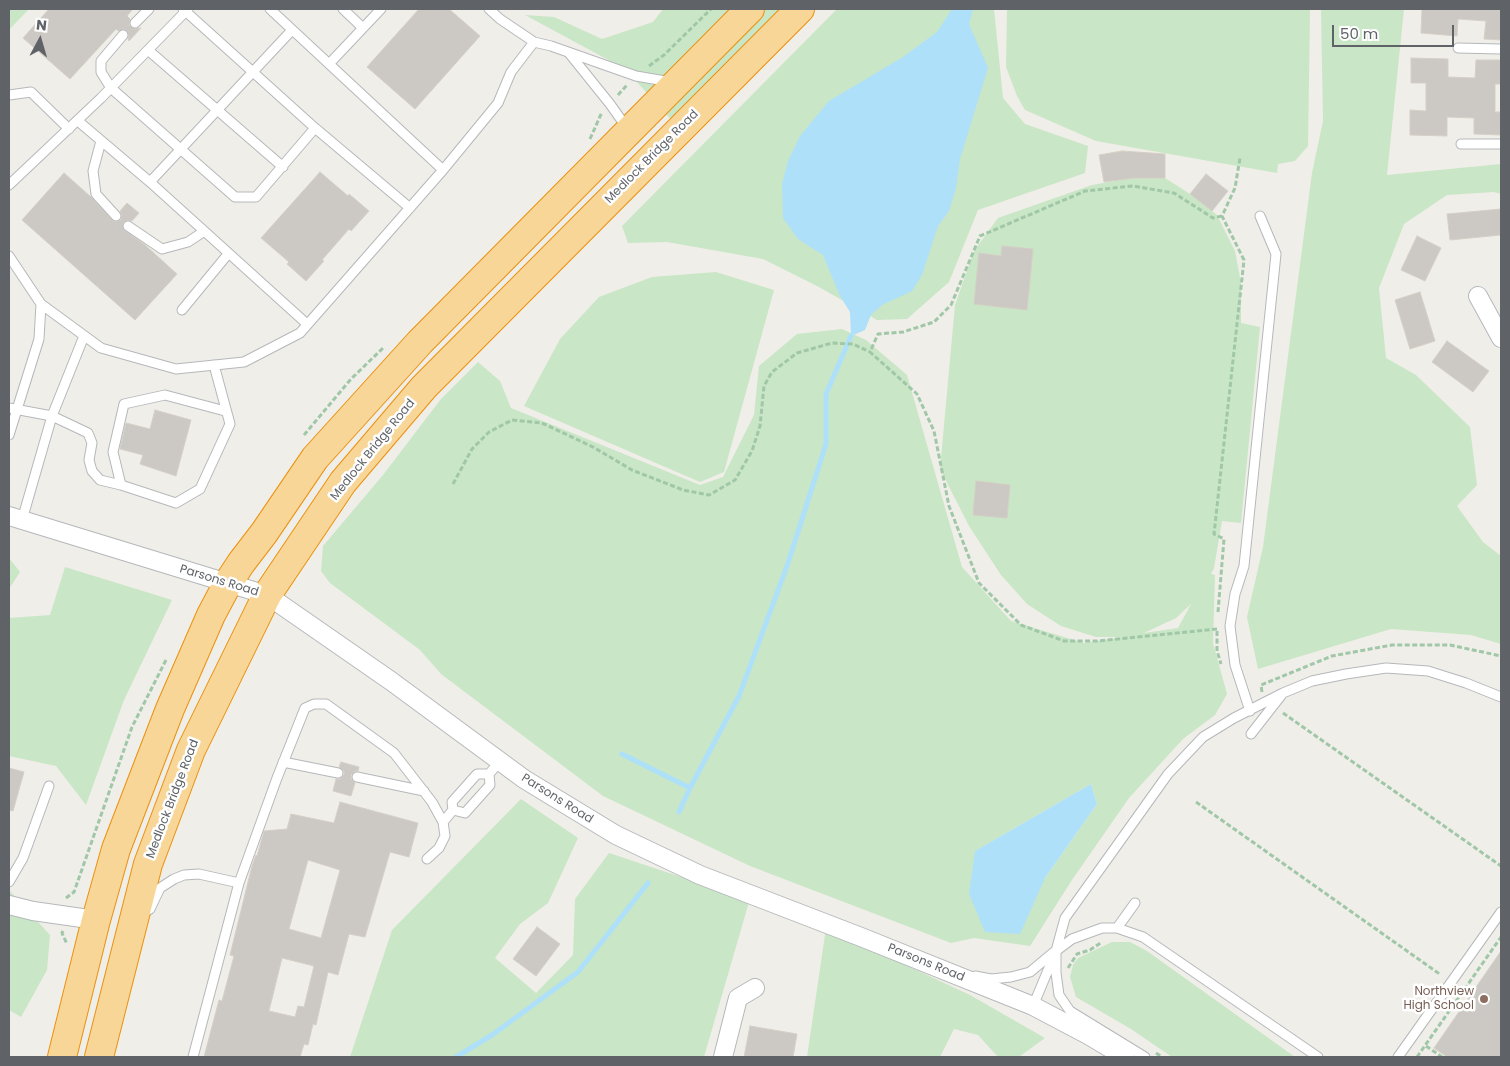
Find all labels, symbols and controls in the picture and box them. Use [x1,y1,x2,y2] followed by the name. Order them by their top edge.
[15,15,65,65] north arrow
[35,15,48,36] text: N
[1335,15,1458,47] scale bar
[1340,23,1378,44] text: 50 m
[602,107,702,207] street label: Medlock Bridge Road
[328,396,418,504] street label: Medlock Bridge Road
[178,562,260,600] street label: Parsons Road
[144,738,202,860] street label: Medlock Bridge Road
[518,771,596,827] street label: Parsons Road
[885,941,967,985] street label: Parsons Road
[1403,985,1474,1013] place label: Northview High School
[1478,993,1490,1005] marker: Northview High School

